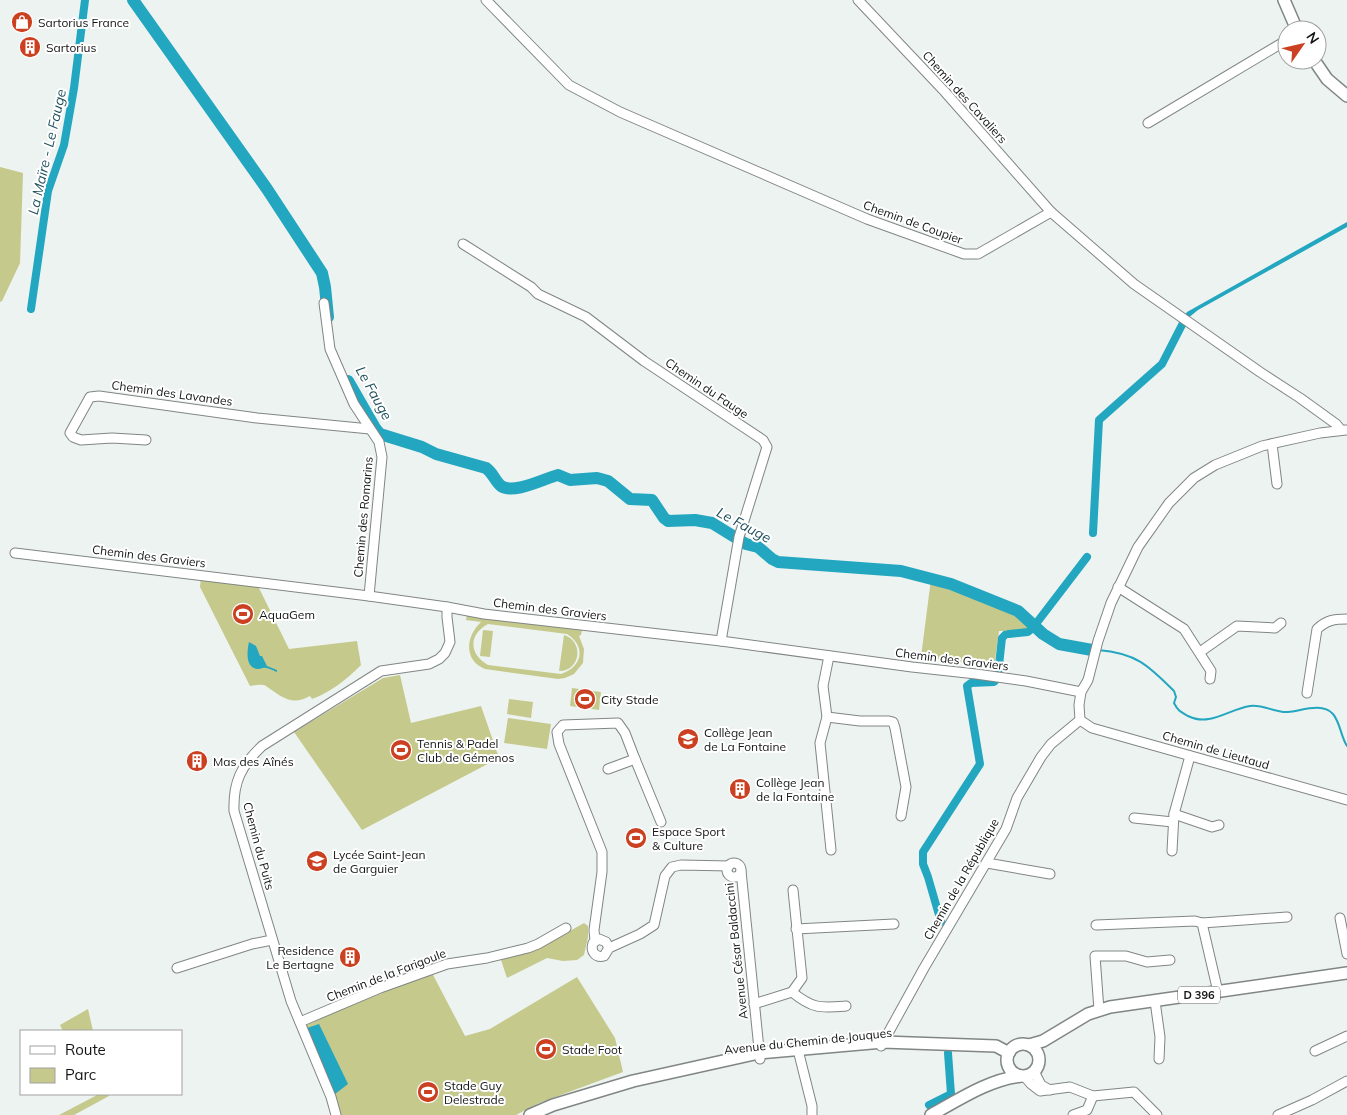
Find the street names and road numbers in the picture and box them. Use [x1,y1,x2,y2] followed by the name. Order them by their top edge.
[920,48,1010,146] street label: Chemin des Cavaliers
[861,197,965,247] street label: Chemin de Coupier
[663,355,751,421] street label: Chemin du Fauge
[111,377,233,409] street label: Chemin des Lavandes
[350,456,376,578] street label: Chemin des Romarins
[91,542,207,570] street label: Chemin des Graviers
[492,595,608,623] street label: Chemin des Graviers
[894,645,1010,673] street label: Chemin des Graviers
[1161,728,1271,772] street label: Chemin de Lieutaud
[240,800,278,892] street label: Chemin du Puits
[920,816,1002,942] street label: Chemin de la République
[721,882,751,1020] street label: Avenue César Baldaccini
[324,945,448,1005] street label: Chemin de la Farigoule
[1178,986,1220,1004] road number: D 396
[723,1025,893,1057] street label: Avenue du Chemin de Jouques

